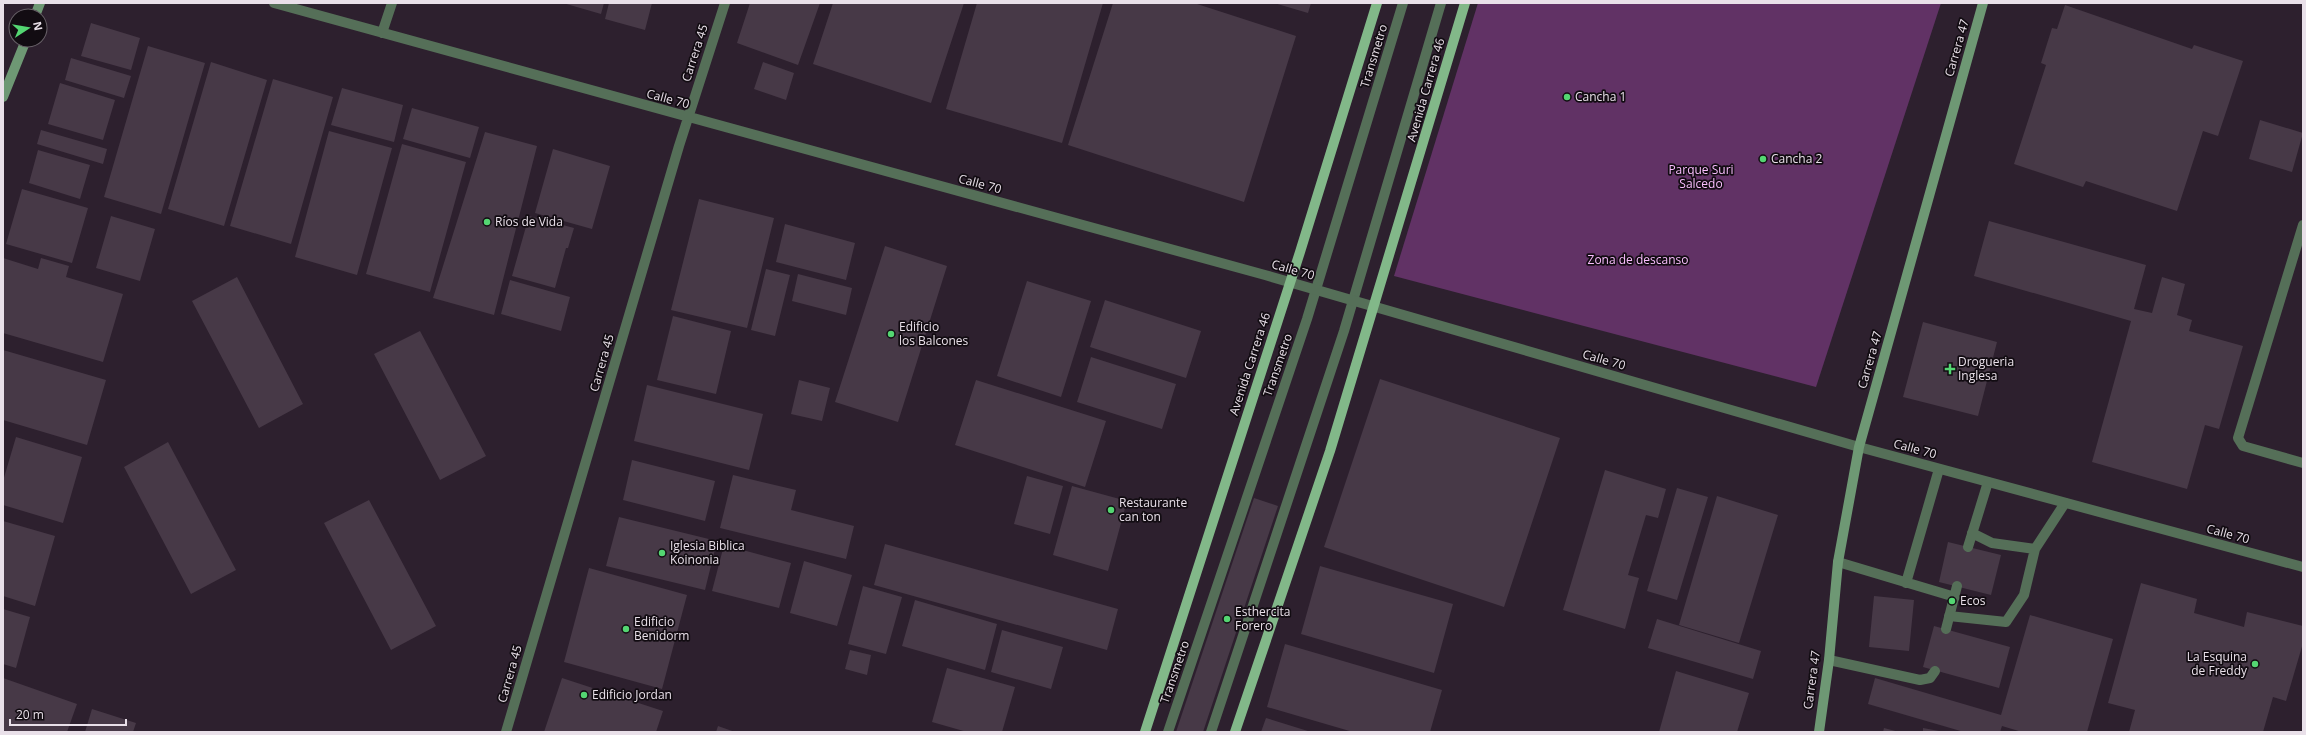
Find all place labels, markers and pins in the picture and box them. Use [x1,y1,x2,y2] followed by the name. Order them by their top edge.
[1575,88,1626,105] place label: Cancha 1
[1562,92,1572,102] marker: Cancha 1
[1771,150,1822,167] place label: Cancha 2
[1758,154,1768,164] marker: Cancha 2
[495,213,563,230] place label: Ríos de Vida
[482,217,492,227] marker: Ríos de Vida
[899,318,969,349] place label: Edificio los Balcones
[886,329,896,339] marker: Edificio los Balcones
[1958,353,2014,384] place label: Drogueria Inglesa
[1945,364,1955,374] marker: Drogueria Inglesa
[1119,494,1187,525] place label: Restaurante can ton
[1106,505,1116,515] marker: Restaurante can ton
[670,537,745,568] place label: Iglesia Biblica Koinonia
[657,548,667,558] marker: Iglesia Biblica Koinonia
[1960,592,1986,609] place label: Ecos
[1947,596,1957,606] marker: Ecos
[1235,603,1290,634] place label: Esthercita Forero
[634,613,689,644] place label: Edificio Benidorm
[1222,614,1232,624] marker: Esthercita Forero
[621,624,631,634] marker: Edificio Benidorm
[2187,648,2248,679] place label: La Esquina de Freddy
[2250,659,2260,669] marker: La Esquina de Freddy
[592,686,672,703] place label: Edificio Jordan
[579,690,589,700] marker: Edificio Jordan

